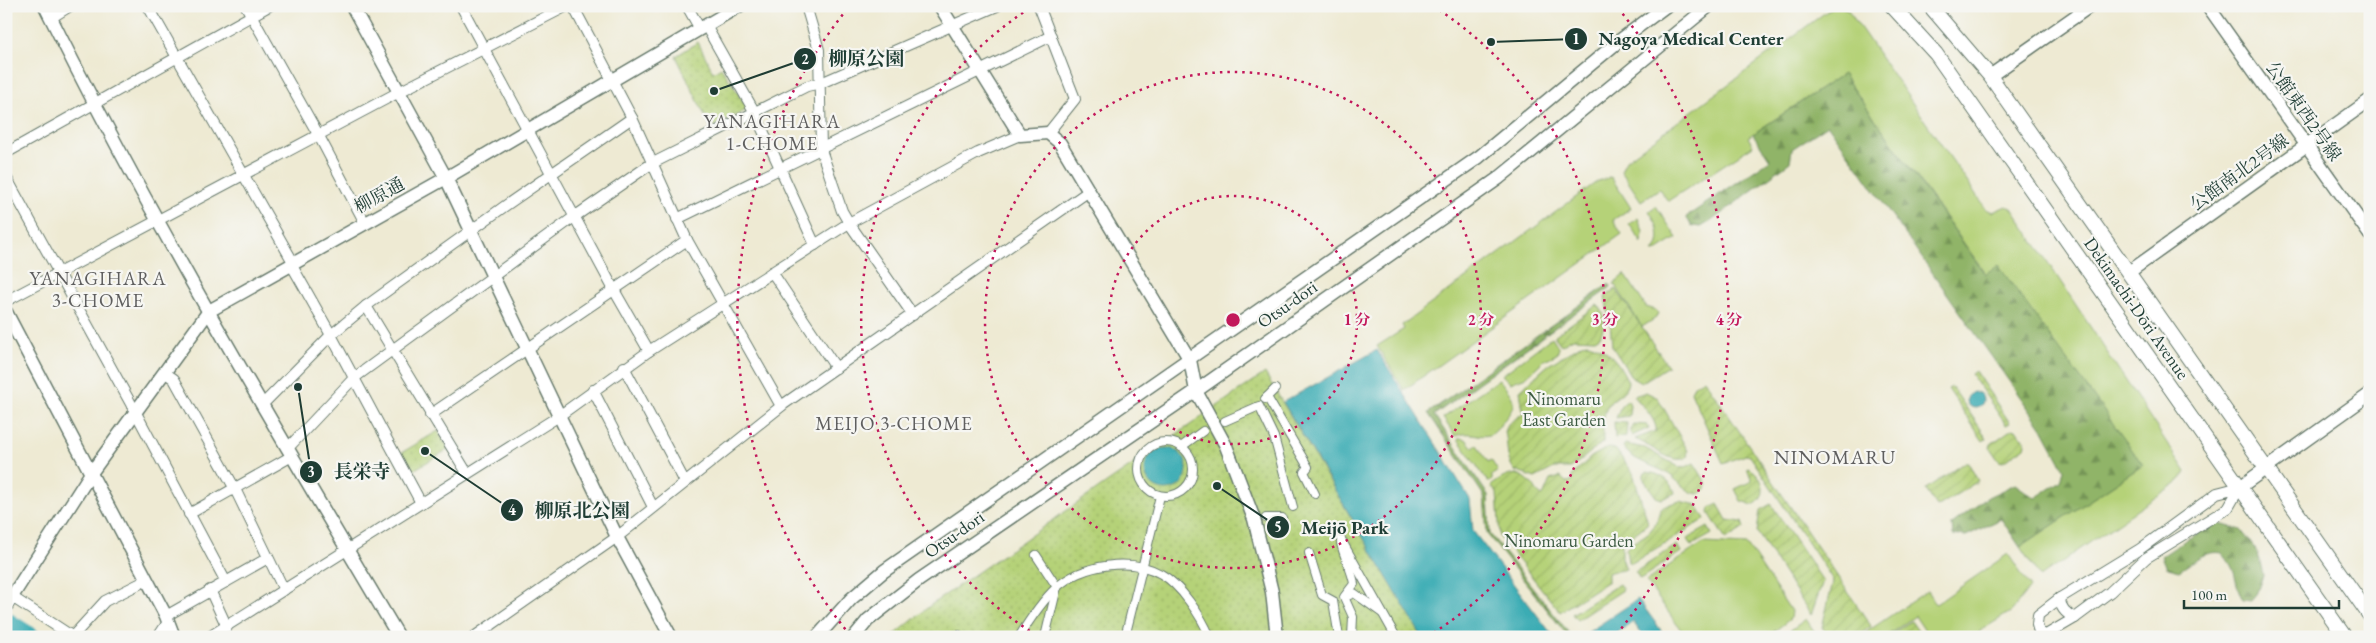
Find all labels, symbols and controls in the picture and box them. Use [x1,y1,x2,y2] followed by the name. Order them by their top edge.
[1563,22,1794,56] callout: Nagoya Medical Center
[1598,26,1784,51] text: Nagoya Medical Center
[1572,29,1580,48] text: 1
[793,42,914,76] callout: 柳原公園
[828,46,904,71] text: 柳原公園
[801,49,809,68] text: 2
[2261,57,2347,165] street label: 公館東西2号線
[703,109,841,156] district label: YANAGIHARA 1-CHOME
[2185,128,2293,216] street label: 公館南北2号線
[350,172,408,218] street label: 柳原通
[2079,232,2195,384] street label: Dekimachi-Dōri Avenue
[29,266,167,313] district label: YANAGIHARA 3-CHOME
[1253,275,1322,333] street label: Otsu-dori
[1344,310,1370,329] text: 1 分
[1468,310,1494,329] text: 2 分
[1592,310,1618,329] text: 3 分
[1716,310,1742,329] text: 4 分
[1224,311,1242,329] centre of rings
[1522,387,1606,431] park label: Ninomaru East Garden
[815,411,973,436] district label: MEIJO 3-CHOME
[1774,444,1896,470] district label: NINOMARU
[298,455,400,489] callout: 長栄寺
[333,459,391,484] text: 長栄寺
[307,462,315,481] text: 3
[499,493,639,527] callout: 柳原北公園
[534,498,630,523] text: 柳原北公園
[508,500,517,519] text: 4
[920,505,989,563] street label: Otsu-dori
[1266,510,1398,544] callout: Meijō Park
[1301,515,1389,540] text: Meijō Park
[1274,517,1282,536] text: 5
[1504,529,1634,552] park label: Ninomaru Garden
[2184,578,2338,610] scale bar
[2191,585,2228,604] text: 100 m

